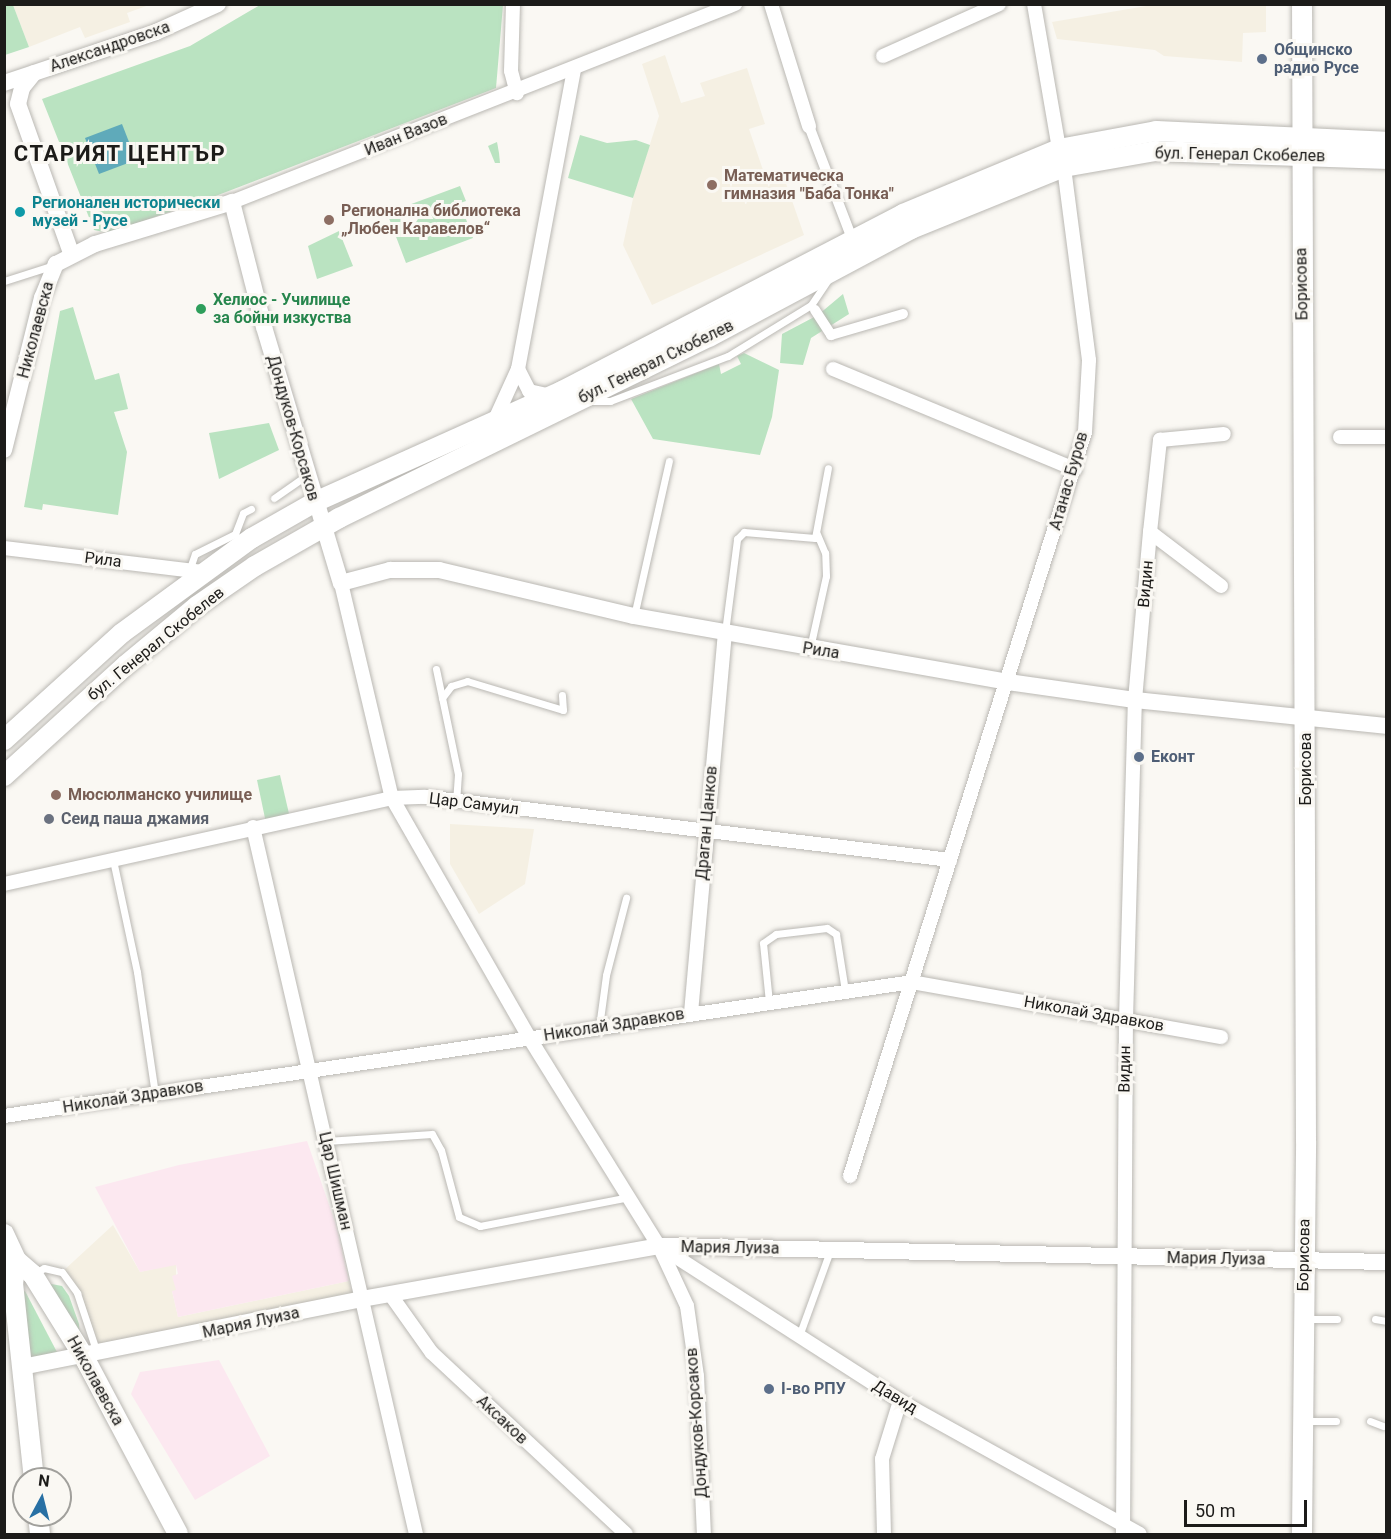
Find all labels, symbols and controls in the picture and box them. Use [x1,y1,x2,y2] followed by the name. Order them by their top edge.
[47,17,173,77] street label: Александровска
[1274,40,1359,78] place label: Общинско радио Русе
[1255,52,1269,66] marker: Общинско радио Русе
[362,110,450,160] street label: Иван Вазов
[14,141,226,167] district label: СТАРИЯТ ЦЕНТЪР
[1155,144,1325,166] street label: бул. Генерал Скобелев
[724,166,894,204] place label: Математическа гимназия "Баба Тонка"
[705,178,719,192] marker: Математическа гимназия "Баба Тонка"
[32,193,220,231] place label: Регионален исторически музей - Русе
[341,201,521,239] place label: Регионална библиотека „Любен Каравелов“
[13,205,27,219] marker: Регионален исторически музей - Русе
[322,213,336,227] marker: Регионална библиотека „Любен Каравелов“
[1292,247,1312,321] street label: Борисова
[14,279,58,381] street label: Николаевска
[213,290,351,328] place label: Хелиос - Училище за бойни изкуства
[194,302,208,316] marker: Хелиос - Училище за бойни изкуства
[575,316,737,408] street label: бул. Генерал Скобелев
[263,353,323,503] street label: Дондуков-Корсаков
[1046,430,1092,532] street label: Атанас Буров
[83,548,123,572] street label: Рила
[1134,560,1158,608] street label: Видин
[84,583,228,705] street label: бул. Генерал Скобелев
[801,639,841,663] street label: Рила
[1296,733,1316,805] street label: Борисова
[1151,747,1195,767] place label: Еконт
[1132,750,1146,764] marker: Еконт
[692,765,722,881] street label: Драган Цанков
[68,785,252,805] place label: Мюсюлманско училище
[49,788,63,802] marker: Мюсюлманско училище
[428,789,520,819] street label: Цар Самуил
[61,809,209,829] place label: Сеид паша джамия
[42,812,56,826] marker: Сеид паша джамия
[1022,992,1166,1036] street label: Николай Здравков
[542,1004,686,1046] street label: Николай Здравков
[1115,1045,1135,1093] street label: Видин
[61,1076,205,1118] street label: Николай Здравков
[314,1130,356,1232] street label: Цар Шишман
[1294,1218,1314,1292] street label: Борисова
[681,1238,779,1258] street label: Мария Луиза
[1167,1249,1265,1269] street label: Мария Луиза
[201,1303,301,1343] street label: Мария Луиза
[62,1333,128,1429] street label: Николаевска
[682,1347,712,1499] street label: Дондуков-Корсаков
[869,1376,921,1418] street label: Давид
[781,1379,846,1399] place label: I-во РПУ
[762,1382,776,1396] marker: I-во РПУ
[472,1392,532,1448] street label: Аксаков
[12,1467,72,1527] north arrow
[37,1471,51,1491] text: N
[1187,1488,1310,1526] scale bar
[1195,1500,1235,1521] text: 50 m

